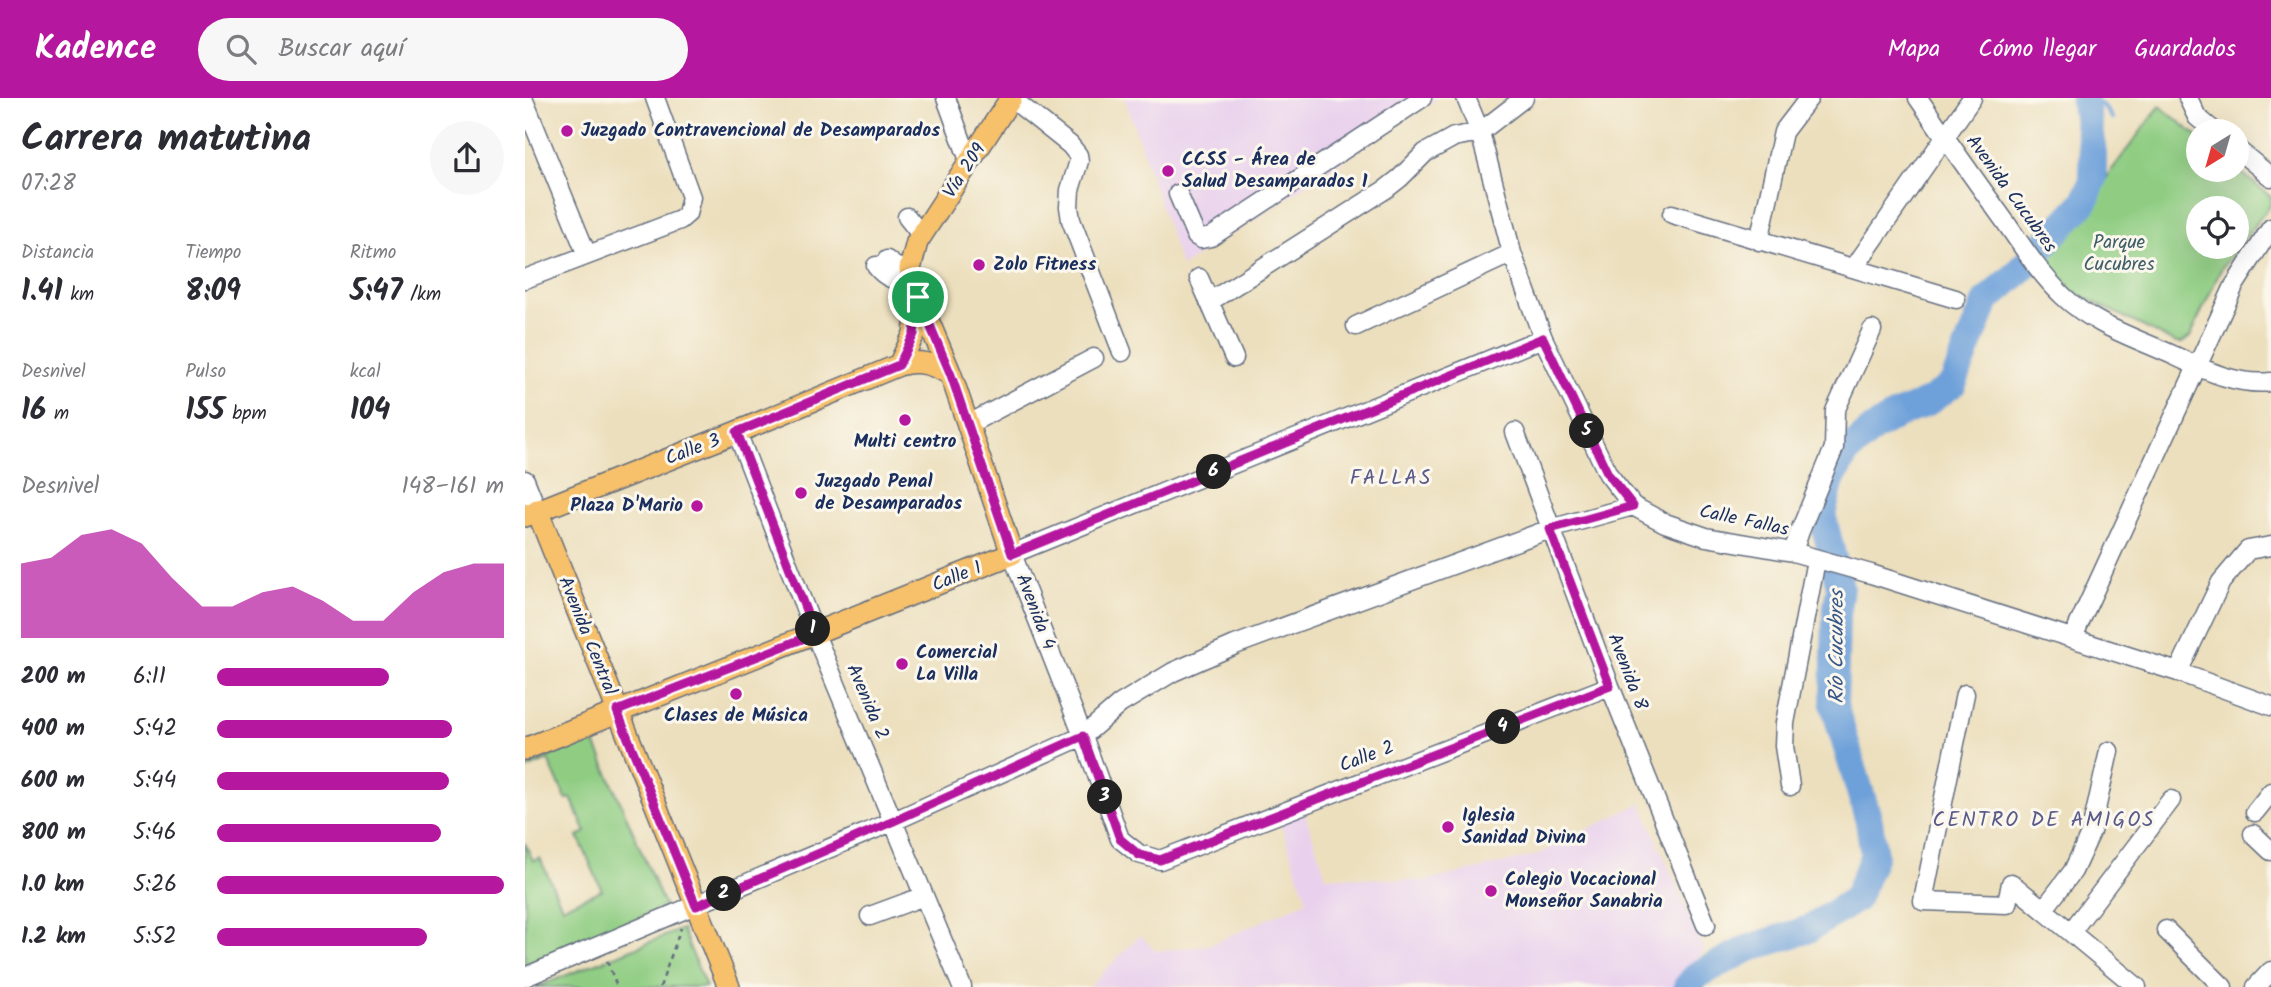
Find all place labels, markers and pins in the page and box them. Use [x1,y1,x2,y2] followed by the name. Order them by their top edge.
[581,116,940,146] place label: Juzgado Contravencional de Desamparados
[559,123,575,139] marker: Juzgado Contravencional de Desamparados
[1182,145,1368,197] place label: CCSS - Área de Salud Desamparados 1
[1160,163,1176,179] marker: CCSS - Área de Salud Desamparados 1
[993,250,1096,280] place label: Zolo Fitness
[971,257,987,273] marker: Zolo Fitness
[888,267,948,327] pin
[897,412,913,428] marker: Multi centro
[1569,414,1605,448] pin: 5
[854,427,957,457] place label: Multi centro
[1197,454,1231,490] pin: 6
[815,467,962,519] place label: Juzgado Penal de Desamparados
[793,485,809,501] marker: Juzgado Penal de Desamparados
[570,491,683,521] place label: Plaza D'Mario
[689,498,705,514] marker: Plaza D'Mario
[795,612,831,646] pin: 1
[916,638,998,690] place label: Comercial La Villa
[894,656,910,672] marker: Comercial La Villa
[728,686,744,702] marker: Clases de Música
[664,701,808,731] place label: Clases de Música
[1485,710,1521,744] pin: 4
[1087,780,1123,814] pin: 3
[1462,801,1586,853] place label: Iglesia Sanidad Divina
[1440,819,1456,835] marker: Iglesia Sanidad Divina
[1505,865,1663,917] place label: Colegio Vocacional Monseñor Sanabria
[707,876,741,912] pin: 2
[1483,883,1499,899] marker: Colegio Vocacional Monseñor Sanabria

